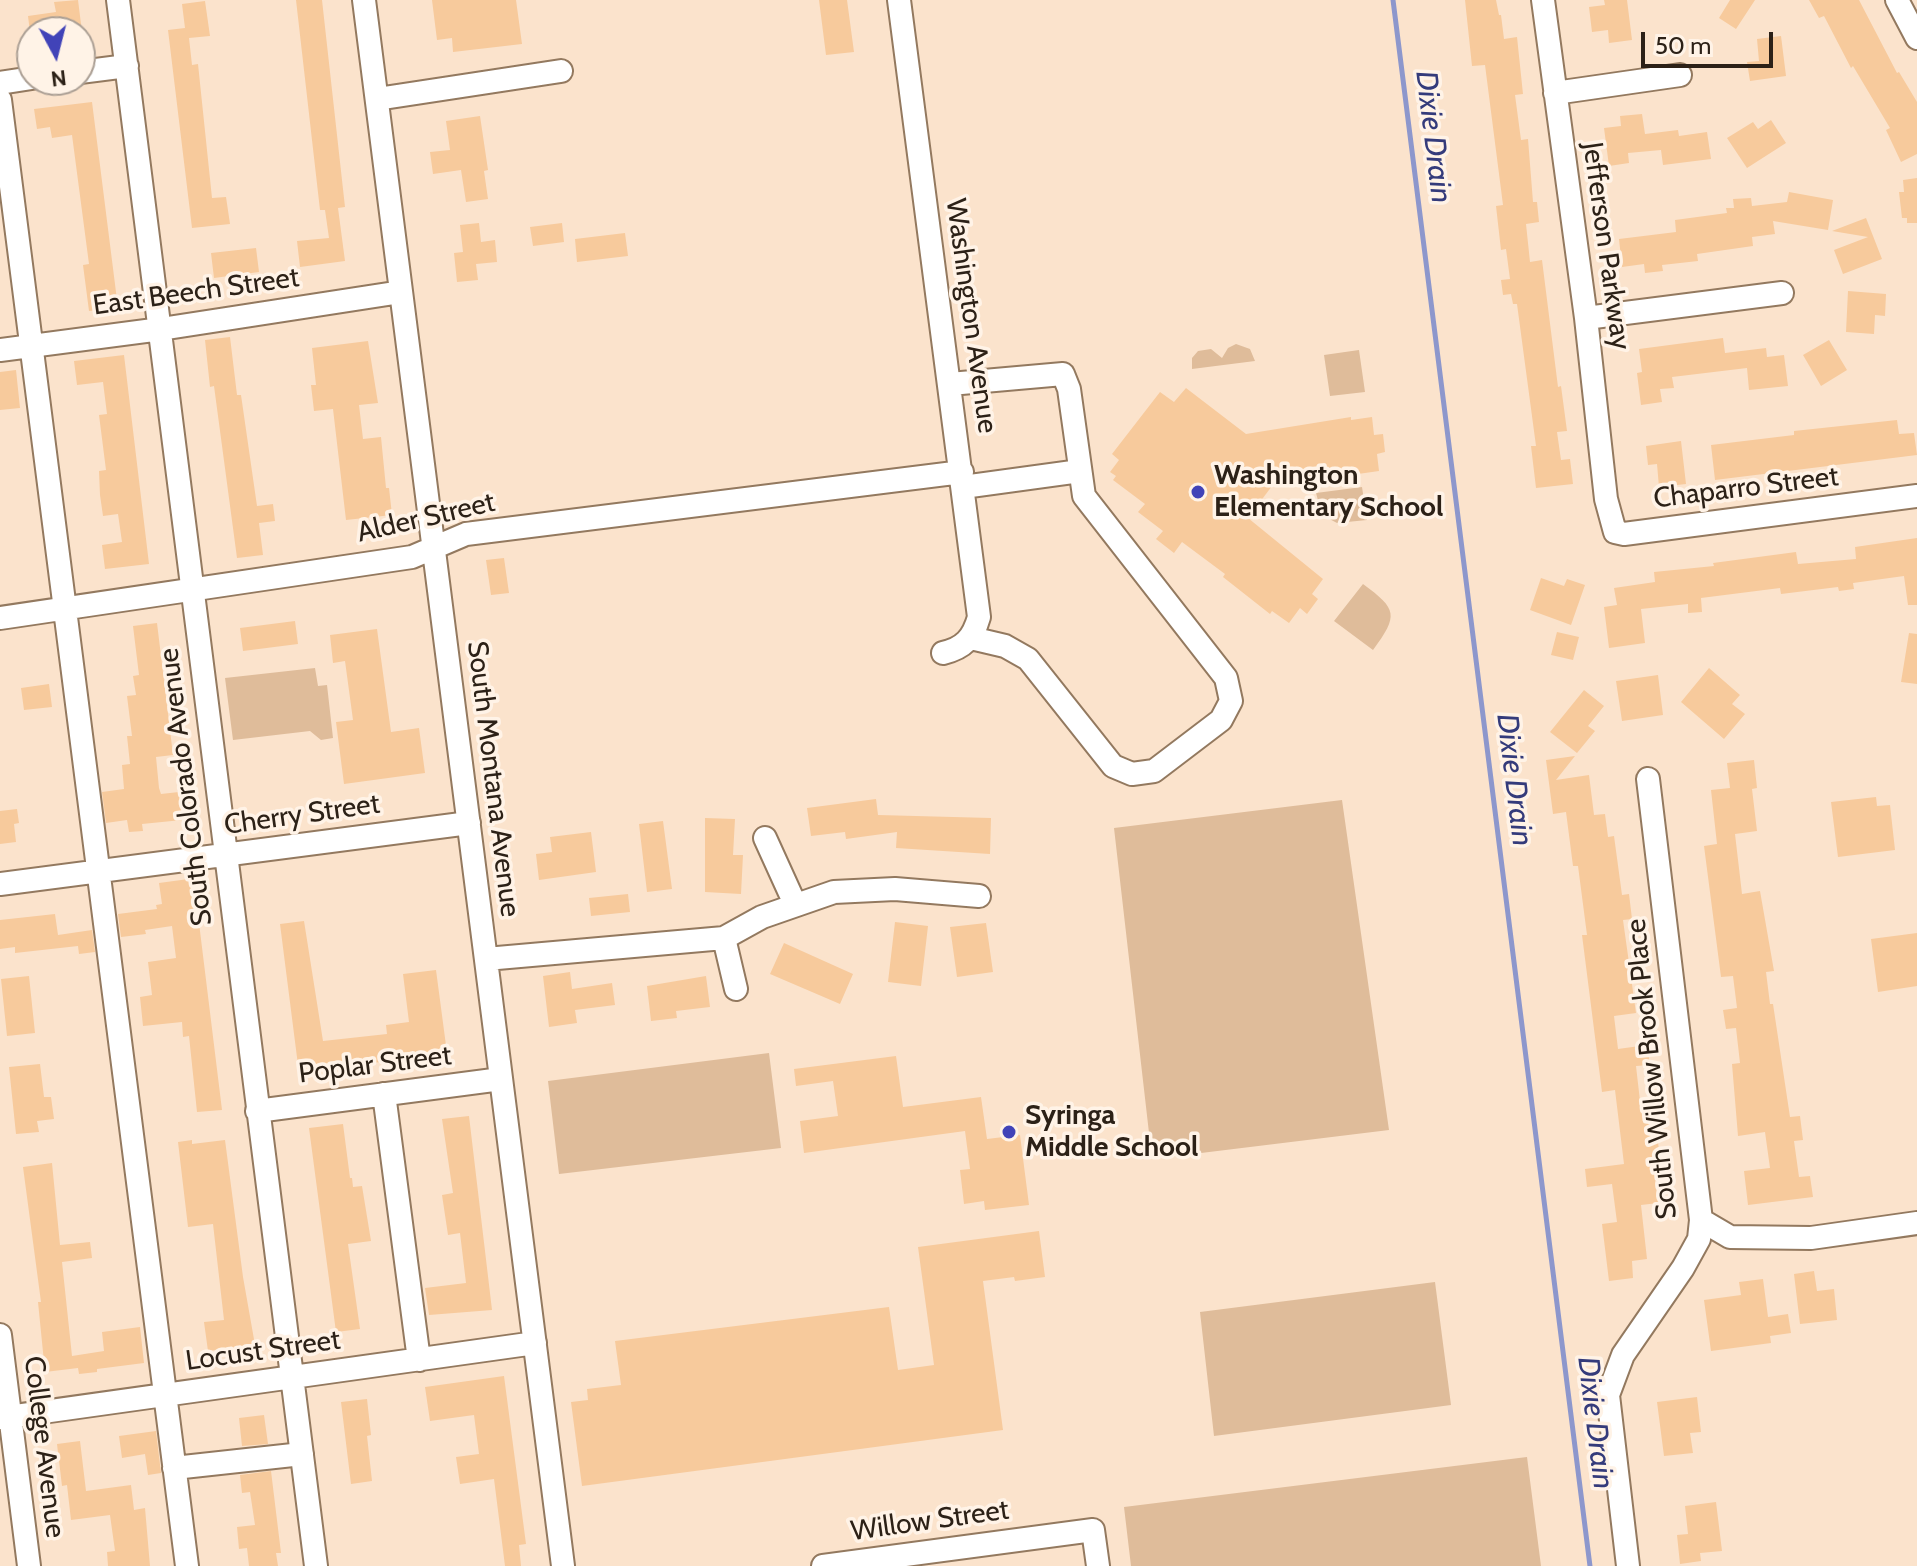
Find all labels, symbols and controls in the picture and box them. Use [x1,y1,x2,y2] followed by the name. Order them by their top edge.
[16,16,96,96] north arrow
[1645,16,1777,66] scale bar
[1655,31,1711,60] text: 50 m
[49,64,68,93] text: N
[1407,69,1459,205] water label: Dixie Drain
[1575,140,1637,352] street label: Jefferson Parkway
[938,197,1004,435] street label: Washington Avenue
[91,261,301,323] street label: East Beech Street
[1214,459,1443,525] place label: Washington Elementary School
[1652,460,1840,516] street label: Chaparro Street
[1189,483,1207,501] marker: Washington Elementary School
[354,486,498,550] street label: Alder Street
[459,639,527,919] street label: South Montana Avenue
[152,646,220,928] street label: South Colorado Avenue
[1488,712,1540,848] water label: Dixie Drain
[222,787,382,843] street label: Cherry Street
[1620,917,1684,1221] street label: South Willow Brook Place
[297,1039,453,1091] street label: Poplar Street
[1025,1099,1198,1165] place label: Syringa Middle School
[1000,1123,1018,1141] marker: Syringa Middle School
[184,1324,342,1378] street label: Locust Street
[16,1354,72,1540] street label: College Avenue
[1569,1355,1621,1491] water label: Dixie Drain
[849,1493,1011,1549] street label: Willow Street

